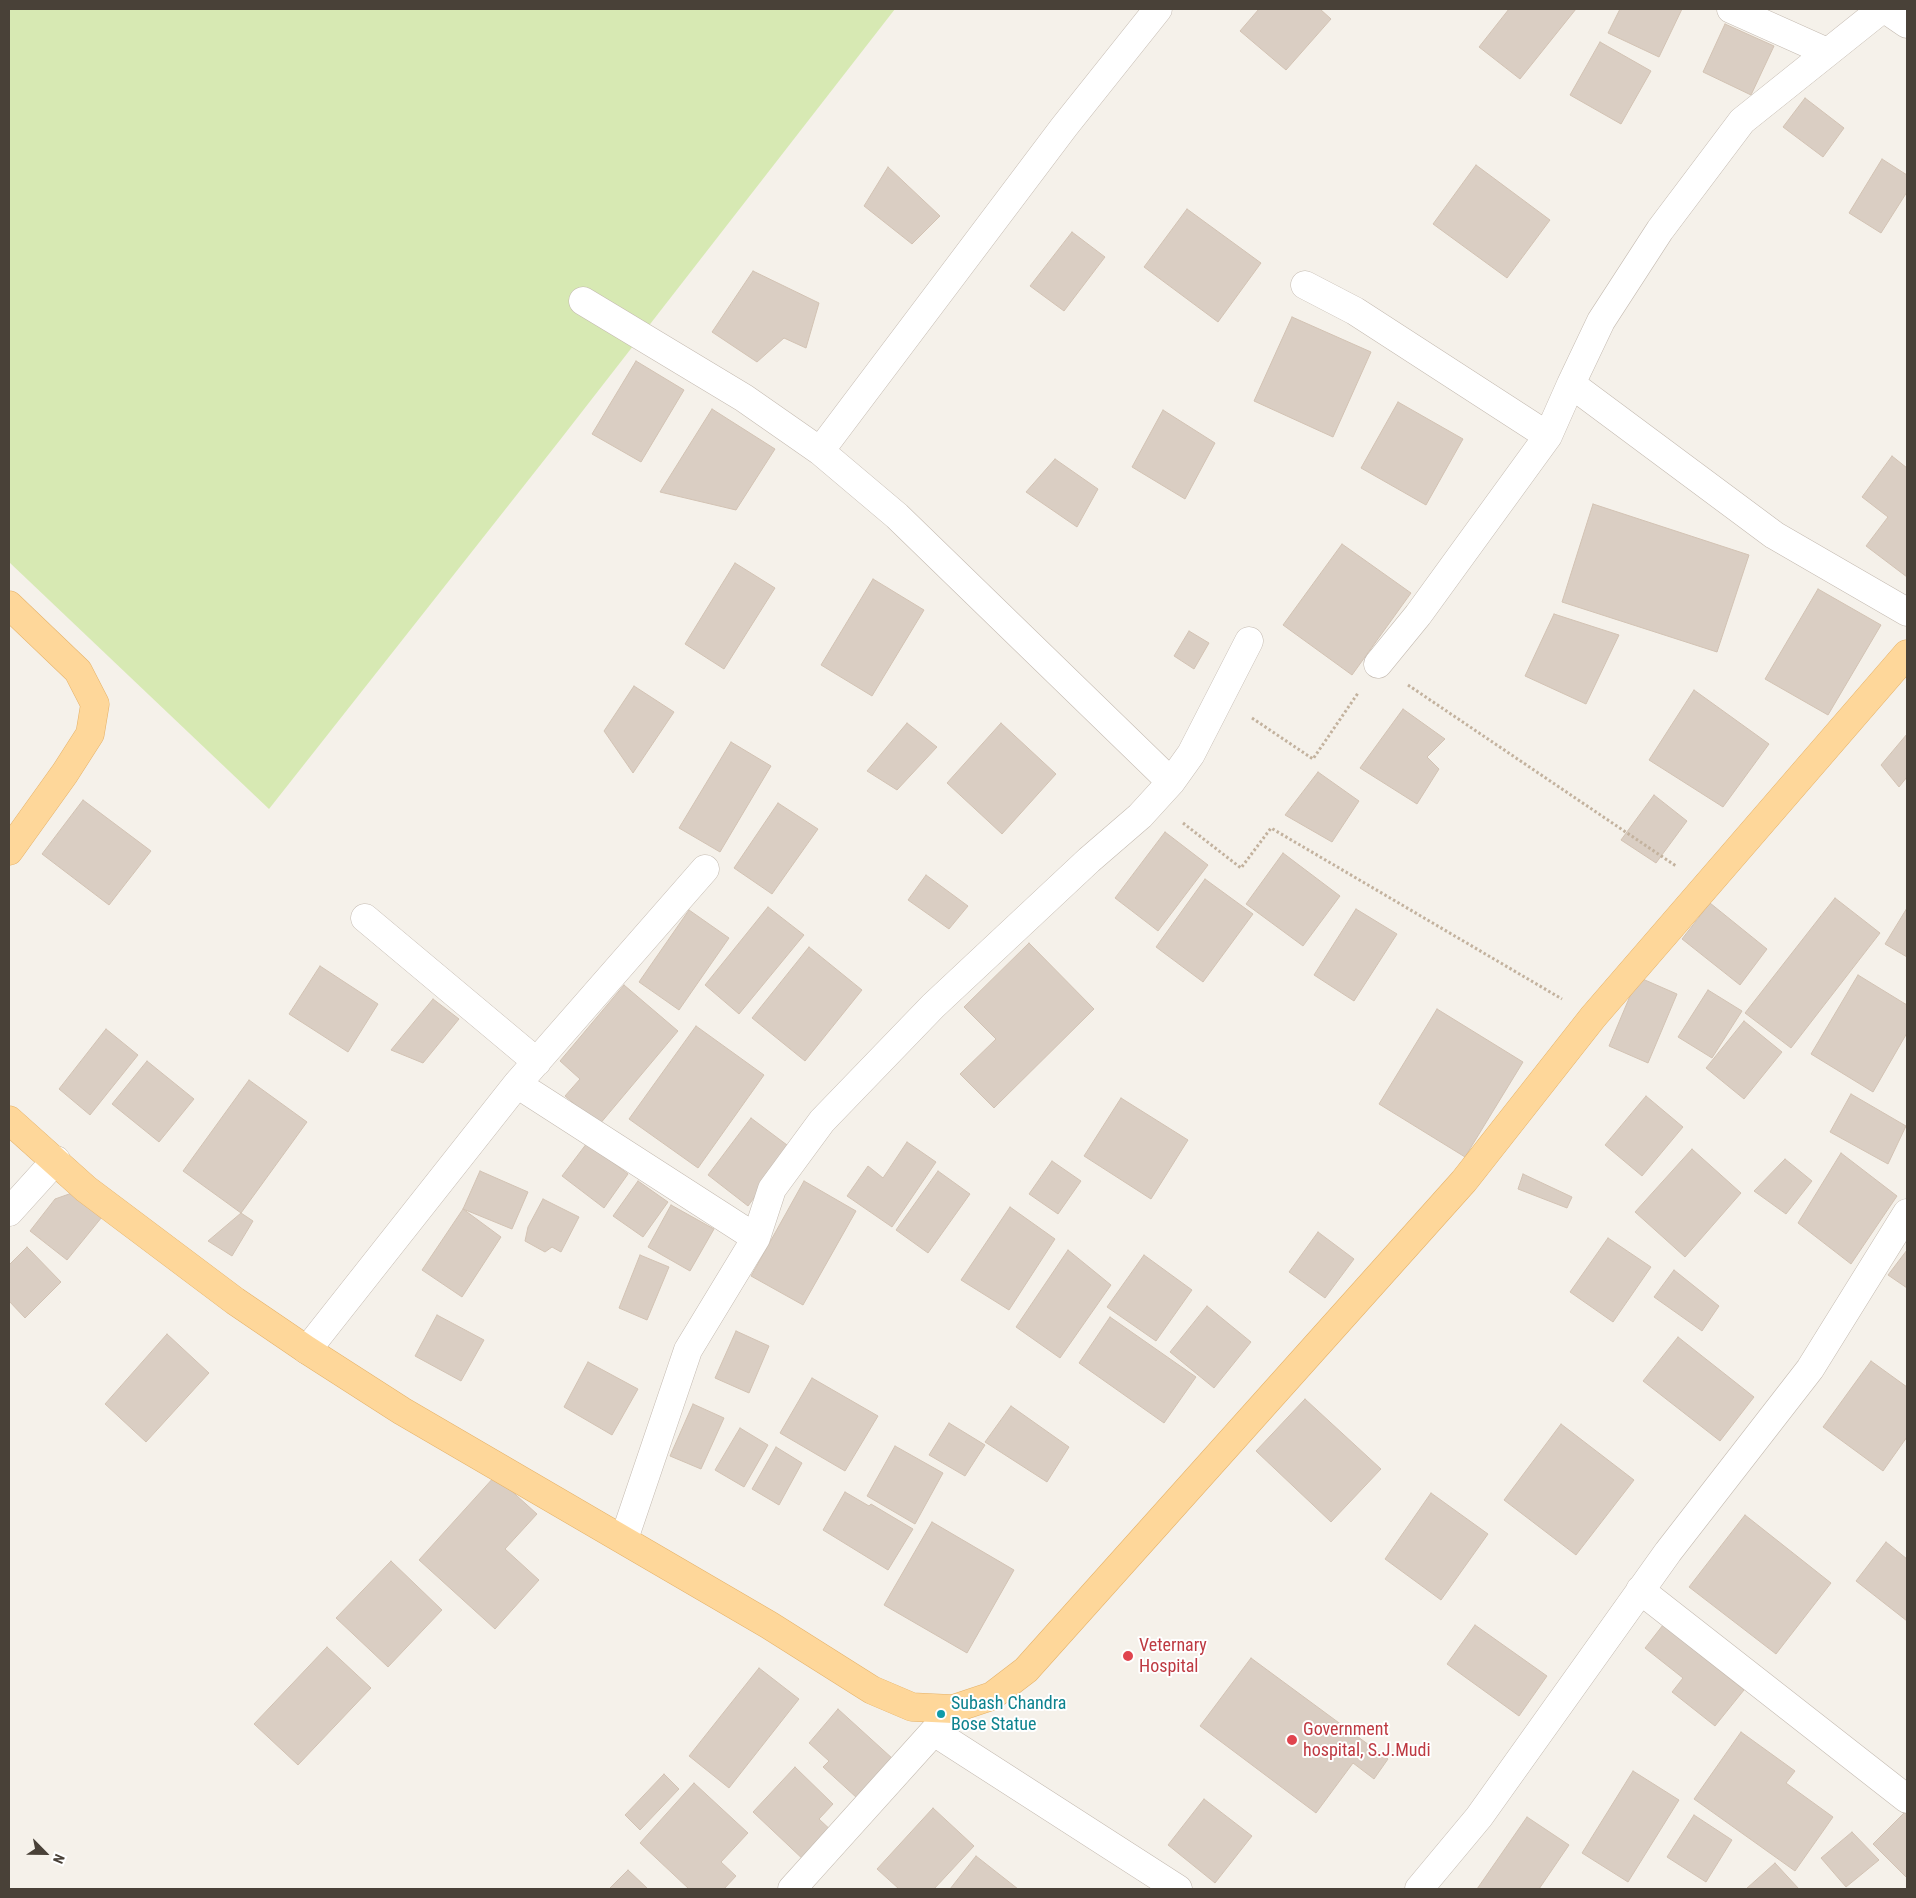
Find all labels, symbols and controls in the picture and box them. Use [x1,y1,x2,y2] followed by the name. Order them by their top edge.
[1139,1635,1207,1678] place label: Veternary Hospital
[1121,1649,1135,1663] marker: Veternary Hospital
[951,1693,1066,1736] place label: Subash Chandra Bose Statue
[935,1708,947,1720] marker: Subash Chandra Bose Statue
[1303,1719,1431,1762] place label: Government hospital, S.J.Mudi
[1285,1733,1299,1747] marker: Government hospital, S.J.Mudi
[20,1828,70,1878] north arrow
[50,1852,68,1866] text: N

